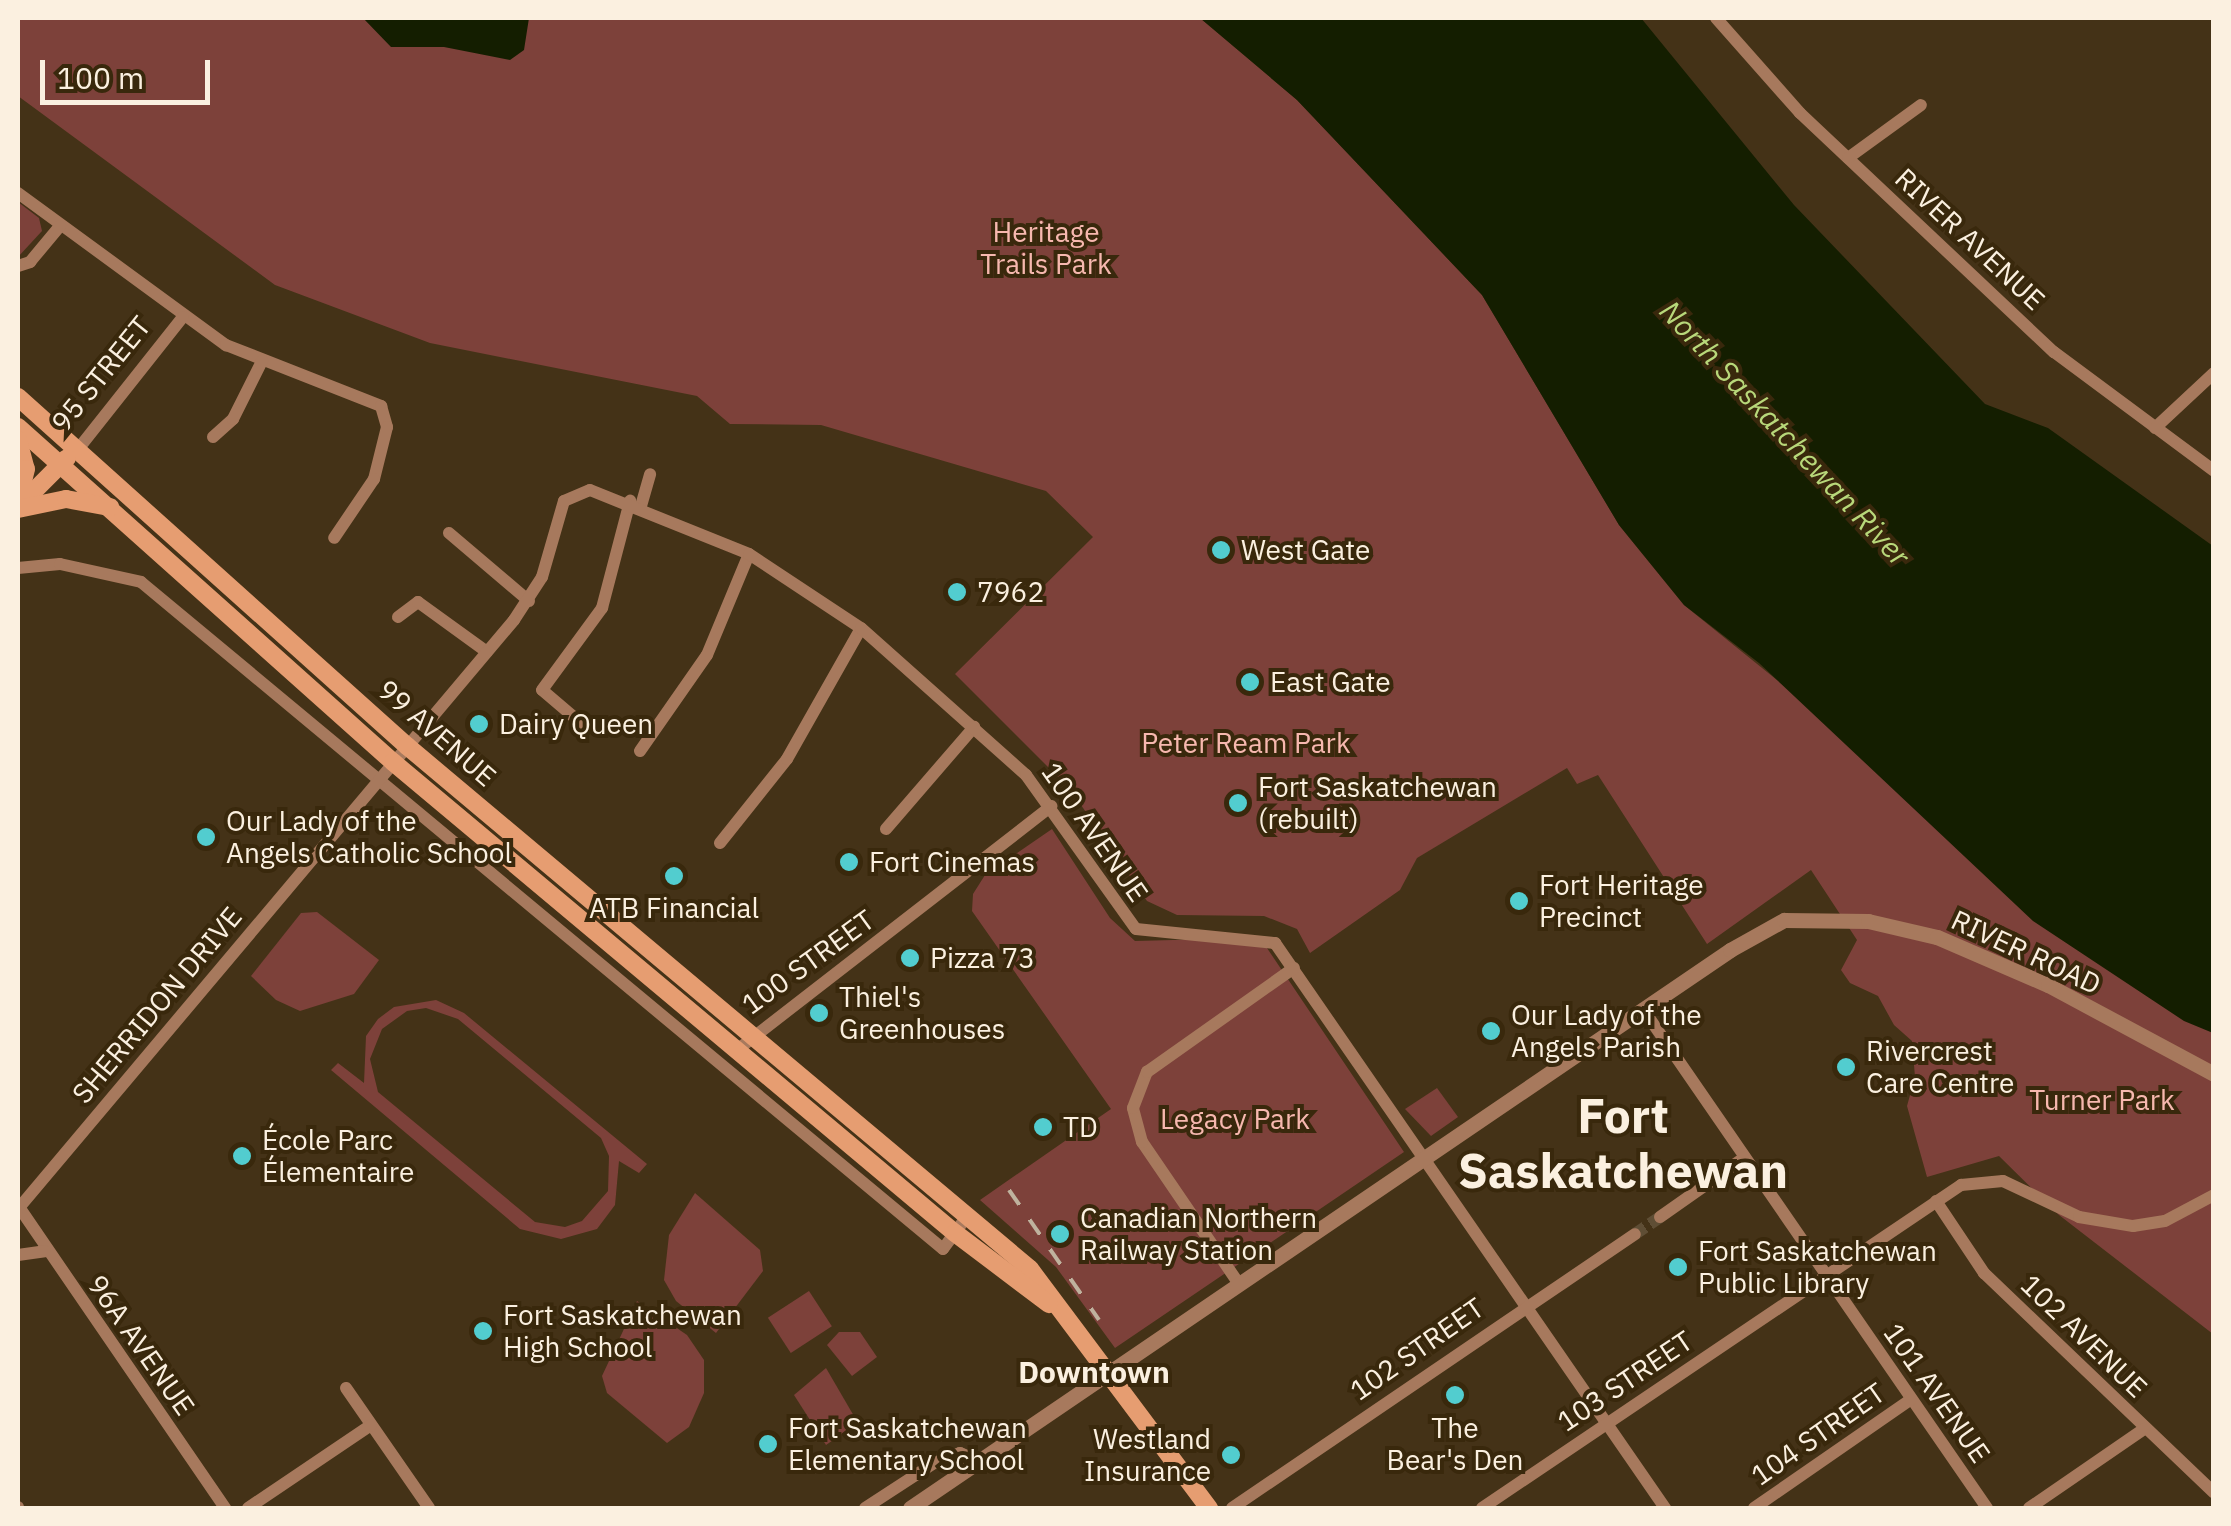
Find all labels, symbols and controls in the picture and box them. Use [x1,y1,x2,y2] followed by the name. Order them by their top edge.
[45,40,215,102] scale bar
[57,58,144,97] text: 100 m
[1888,161,2052,317] street label: RIVER AVENUE
[980,215,1112,281] park label: Heritage Trails Park
[1653,293,1917,573] water label: North Saskatchewan River
[44,310,158,438] street label: 95 STREET
[1241,533,1370,567] place label: West Gate
[1210,539,1232,561] marker: West Gate
[977,575,1044,609] place label: 7962
[946,581,968,603] marker: 7962
[1270,665,1391,699] place label: East Gate
[1239,671,1261,693] marker: East Gate
[371,673,503,793] street label: 99 AVENUE
[499,707,653,741] place label: Dairy Queen
[468,713,490,735] marker: Dairy Queen
[1141,726,1351,760] park label: Peter Ream Park
[1035,756,1155,908] street label: 100 AVENUE
[1258,770,1497,836] place label: Fort Saskatchewan (rebuilt)
[1227,792,1249,814] marker: Fort Saskatchewan (rebuilt)
[226,804,512,870] place label: Our Lady of the Angels Catholic School
[195,826,217,848] marker: Our Lady of the Angels Catholic School
[869,845,1035,879] place label: Fort Cinemas
[838,851,860,873] marker: Fort Cinemas
[663,865,685,887] marker: ATB Financial
[1539,868,1704,934] place label: Fort Heritage Precinct
[1508,890,1530,912] marker: Fort Heritage Precinct
[589,891,759,925] place label: ATB Financial
[65,900,249,1110] street label: SHERRIDON DRIVE
[735,903,881,1021] street label: 100 STREET
[1946,903,2106,1001] street label: RIVER ROAD
[930,941,1035,975] place label: Pizza 73
[899,947,921,969] marker: Pizza 73
[839,980,1005,1046] place label: Thiel's Greenhouses
[1511,998,1702,1064] place label: Our Lady of the Angels Parish
[808,1002,830,1024] marker: Thiel's Greenhouses
[1480,1020,1502,1042] marker: Our Lady of the Angels Parish
[1866,1034,2014,1100] place label: Rivercrest Care Centre
[1835,1056,1857,1078] marker: Rivercrest Care Centre
[2029,1083,2175,1117] park label: Turner Park
[1458,1086,1788,1199] district label: Fort Saskatchewan
[1160,1102,1310,1136] park label: Legacy Park
[1063,1110,1098,1144] place label: TD
[1032,1116,1054,1138] marker: TD
[262,1123,414,1189] place label: École Parc Élementaire
[231,1145,253,1167] marker: École Parc Élementaire
[1080,1201,1317,1267] place label: Canadian Northern Railway Station
[1049,1223,1071,1245] marker: Canadian Northern Railway Station
[1698,1234,1937,1300] place label: Fort Saskatchewan Public Library
[1667,1256,1689,1278] marker: Fort Saskatchewan Public Library
[80,1268,202,1422] street label: 96A AVENUE
[2014,1268,2154,1404] street label: 102 AVENUE
[1344,1291,1490,1407] street label: 102 STREET
[503,1298,742,1364] place label: Fort Saskatchewan High School
[1877,1317,1997,1469] street label: 101 AVENUE
[472,1320,494,1342] marker: Fort Saskatchewan High School
[1551,1324,1699,1438] street label: 103 STREET
[1018,1354,1170,1390] district label: Downtown
[1745,1376,1891,1492] street label: 104 STREET
[1444,1384,1466,1406] marker: The Bear's Den
[788,1411,1027,1477] place label: Fort Saskatchewan Elementary School
[1387,1411,1523,1477] place label: The Bear's Den
[1084,1422,1211,1488] place label: Westland Insurance
[757,1433,779,1455] marker: Fort Saskatchewan Elementary School
[1220,1444,1242,1466] marker: Westland Insurance

